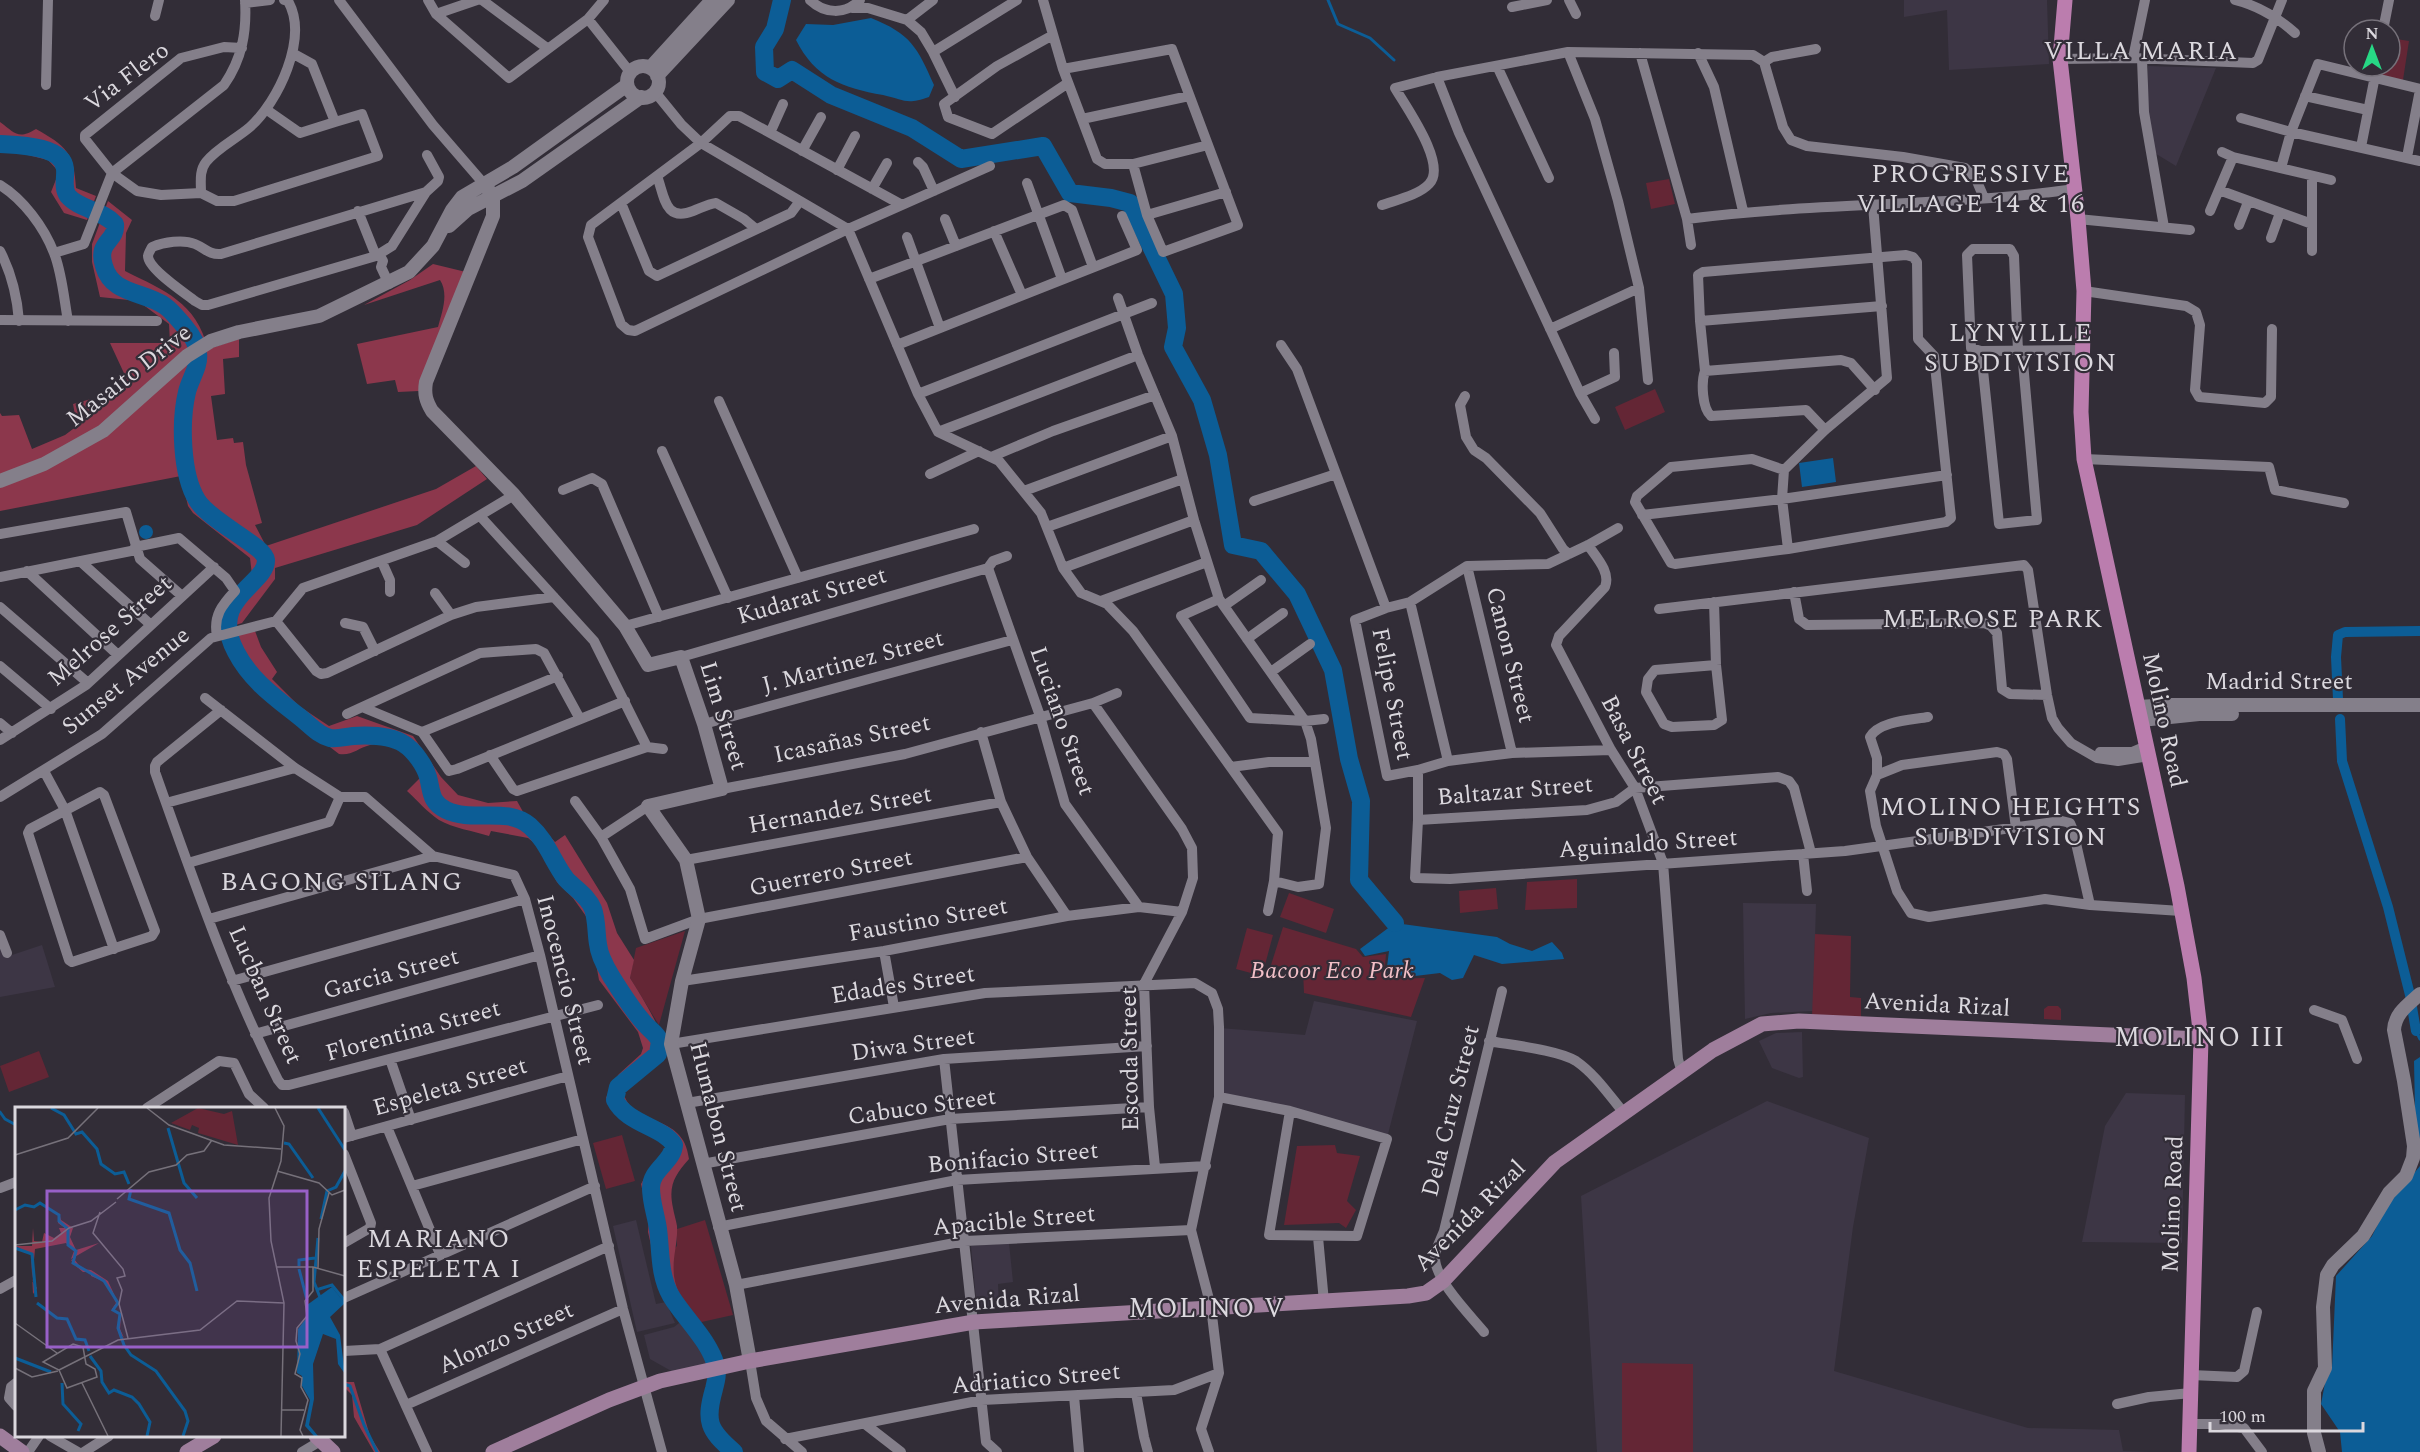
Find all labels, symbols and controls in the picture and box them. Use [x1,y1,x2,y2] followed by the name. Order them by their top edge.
[2342,18,2402,78] north arrow
[2365,22,2379,46] text: N
[2043,31,2239,71] district label: VILLA MARIA
[77,33,177,121] street label: Via Flero
[1856,154,2086,224] district label: PROGRESSIVE VILLAGE 14 & 16
[1924,313,2118,383] district label: LYNVILLE SUBDIVISION
[59,315,199,437] street label: Masaito Drive
[733,557,891,635] street label: Kudarat Street
[40,567,180,695] street label: Melrose Street
[1476,583,1544,727] street label: Canon Street
[1882,599,2104,639] district label: MELROSE PARK
[54,618,198,744] street label: Sunset Avenue
[758,620,948,704] street label: J. Martinez Street
[1361,625,1423,763] street label: Felipe Street
[1020,642,1104,800] street label: Luciano Street
[2132,649,2196,791] street label: Molino Road
[689,657,757,775] street label: Lim Street
[2205,664,2353,700] street label: Madrid Street
[1591,689,1677,811] street label: Basa Street
[770,705,934,773] street label: Icasañas Street
[1436,766,1594,816] street label: Baltazar Street
[745,776,935,844] street label: Hernandez Street
[1880,787,2142,857] district label: MOLINO HEIGHTS SUBDIVISION
[1557,820,1739,868] street label: Aguinaldo Street
[746,840,916,906] street label: Guerrero Street
[220,862,464,902] district label: BAGONG SILANG
[845,888,1011,952] street label: Faustino Street
[526,891,604,1069] street label: Inocencio Street
[218,920,312,1070] street label: Lucban Street
[319,939,463,1009] street label: Garcia Street
[1250,953,1414,989] park label: Bacoor Eco Park
[828,956,978,1014] street label: Edades Street
[1863,983,2011,1027] street label: Avenida Rizal
[1111,986,1149,1132] street label: Escoda Street
[321,990,505,1072] street label: Florentina Street
[2114,1017,2286,1059] district label: MOLINO III
[849,1018,977,1072] street label: Diwa Street
[1412,1021,1490,1201] street label: Dela Cruz Street
[679,1038,757,1216] street label: Humabon Street
[368,1048,532,1126] street label: Espeleta Street
[846,1079,998,1135] street label: Cabuco Street
[15,1107,345,1437] inset map
[926,1133,1100,1183] street label: Bonifacio Street
[2153,1135,2193,1273] street label: Molino Road
[1406,1152,1534,1280] street label: Avenida Rizal
[931,1196,1097,1246] street label: Apacible Street
[356,1219,522,1289] district label: MARIANO ESPELETA I
[933,1276,1081,1324] street label: Avenida Rizal
[1129,1288,1285,1330] district label: MOLINO V
[432,1292,580,1384] street label: Alonzo Street
[950,1354,1122,1404] street label: Adriatico Street
[2210,1395,2363,1433] scale bar
[2219,1403,2266,1430] text: 100 m

